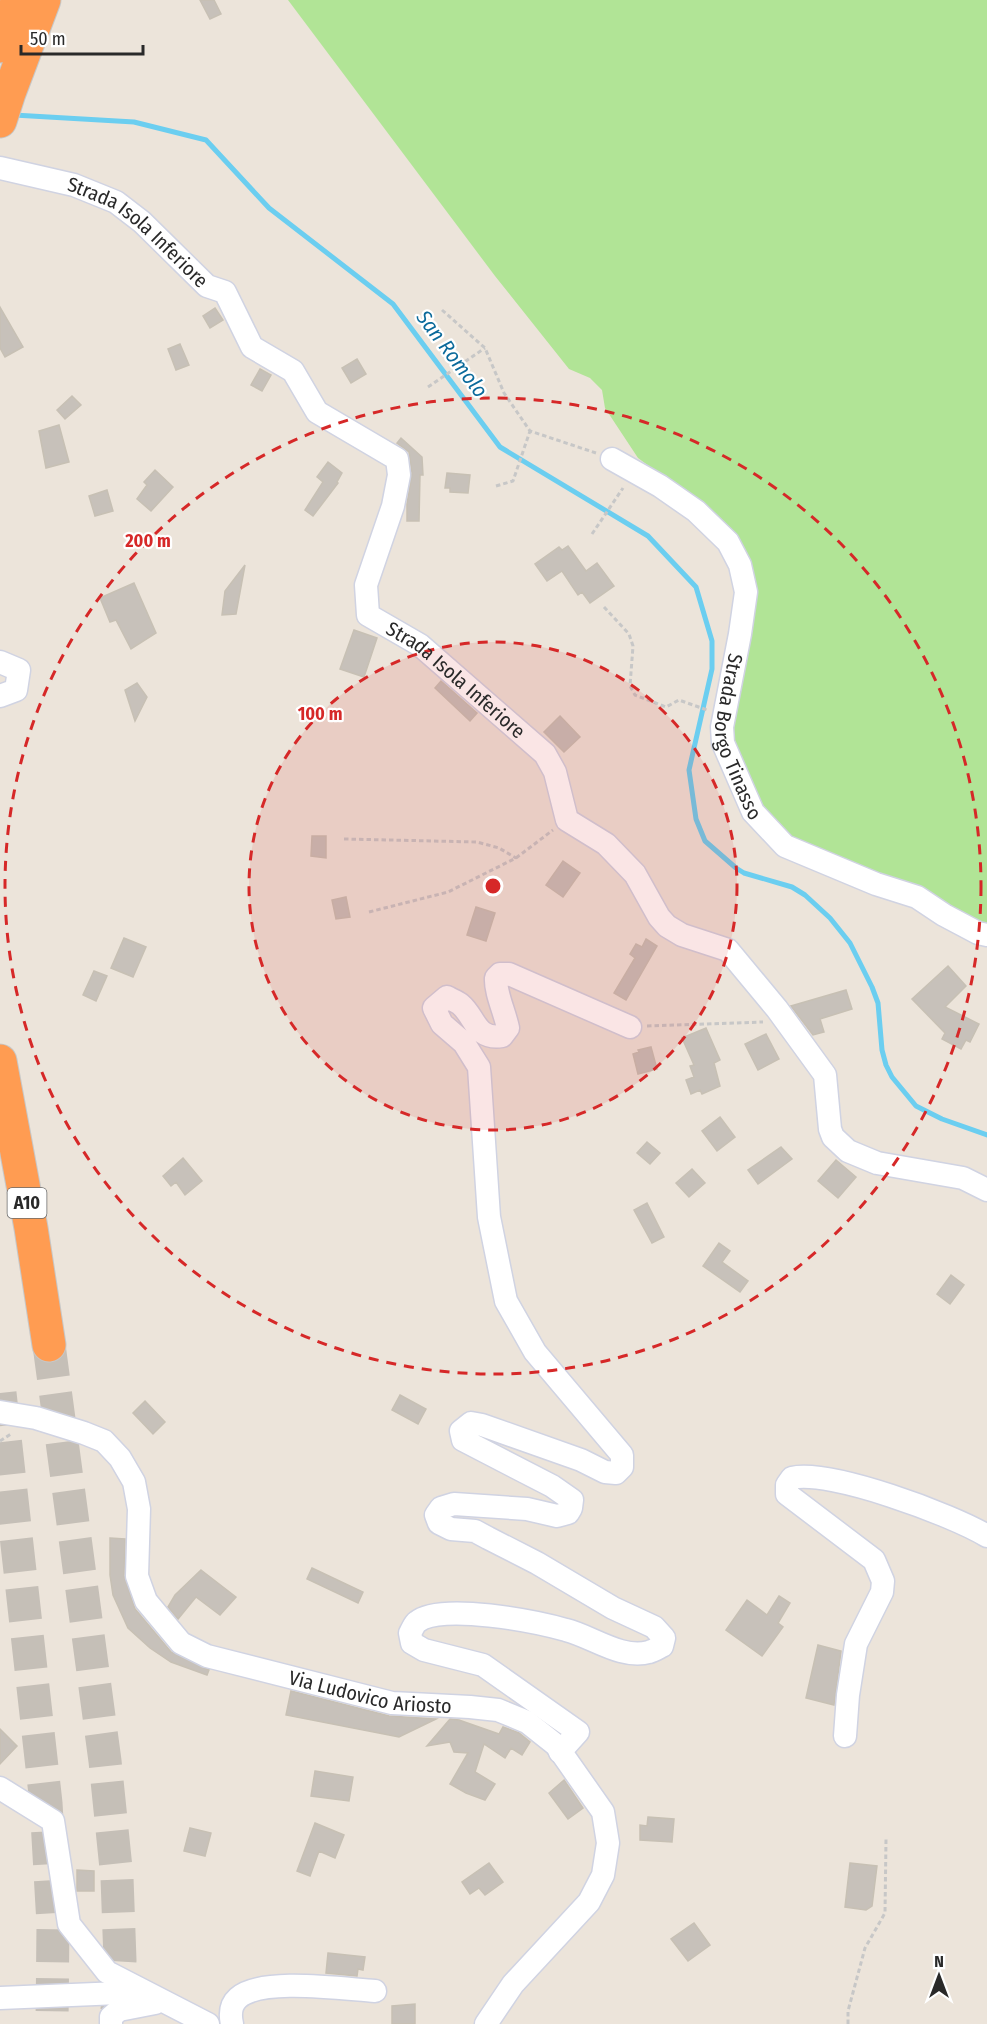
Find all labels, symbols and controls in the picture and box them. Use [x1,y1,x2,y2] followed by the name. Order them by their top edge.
[21,18,142,56] scale bar
[30,28,66,50] text: 50 m
[65,172,213,292] street label: Strada Isola Inferiore
[410,304,493,403] water label: San Romolo
[124,530,171,552] text: 200 m
[382,616,530,743] street label: Strada Isola Inferiore
[709,652,766,825] street label: Strada Borgo Tinasso
[298,703,342,725] text: 100 m
[483,876,503,896] centre of rings
[8,1188,46,1218] road number: A10
[286,1665,452,1718] street label: Via Ludovico Ariosto
[909,1946,969,2006] north arrow
[934,1952,944,1971] text: N

